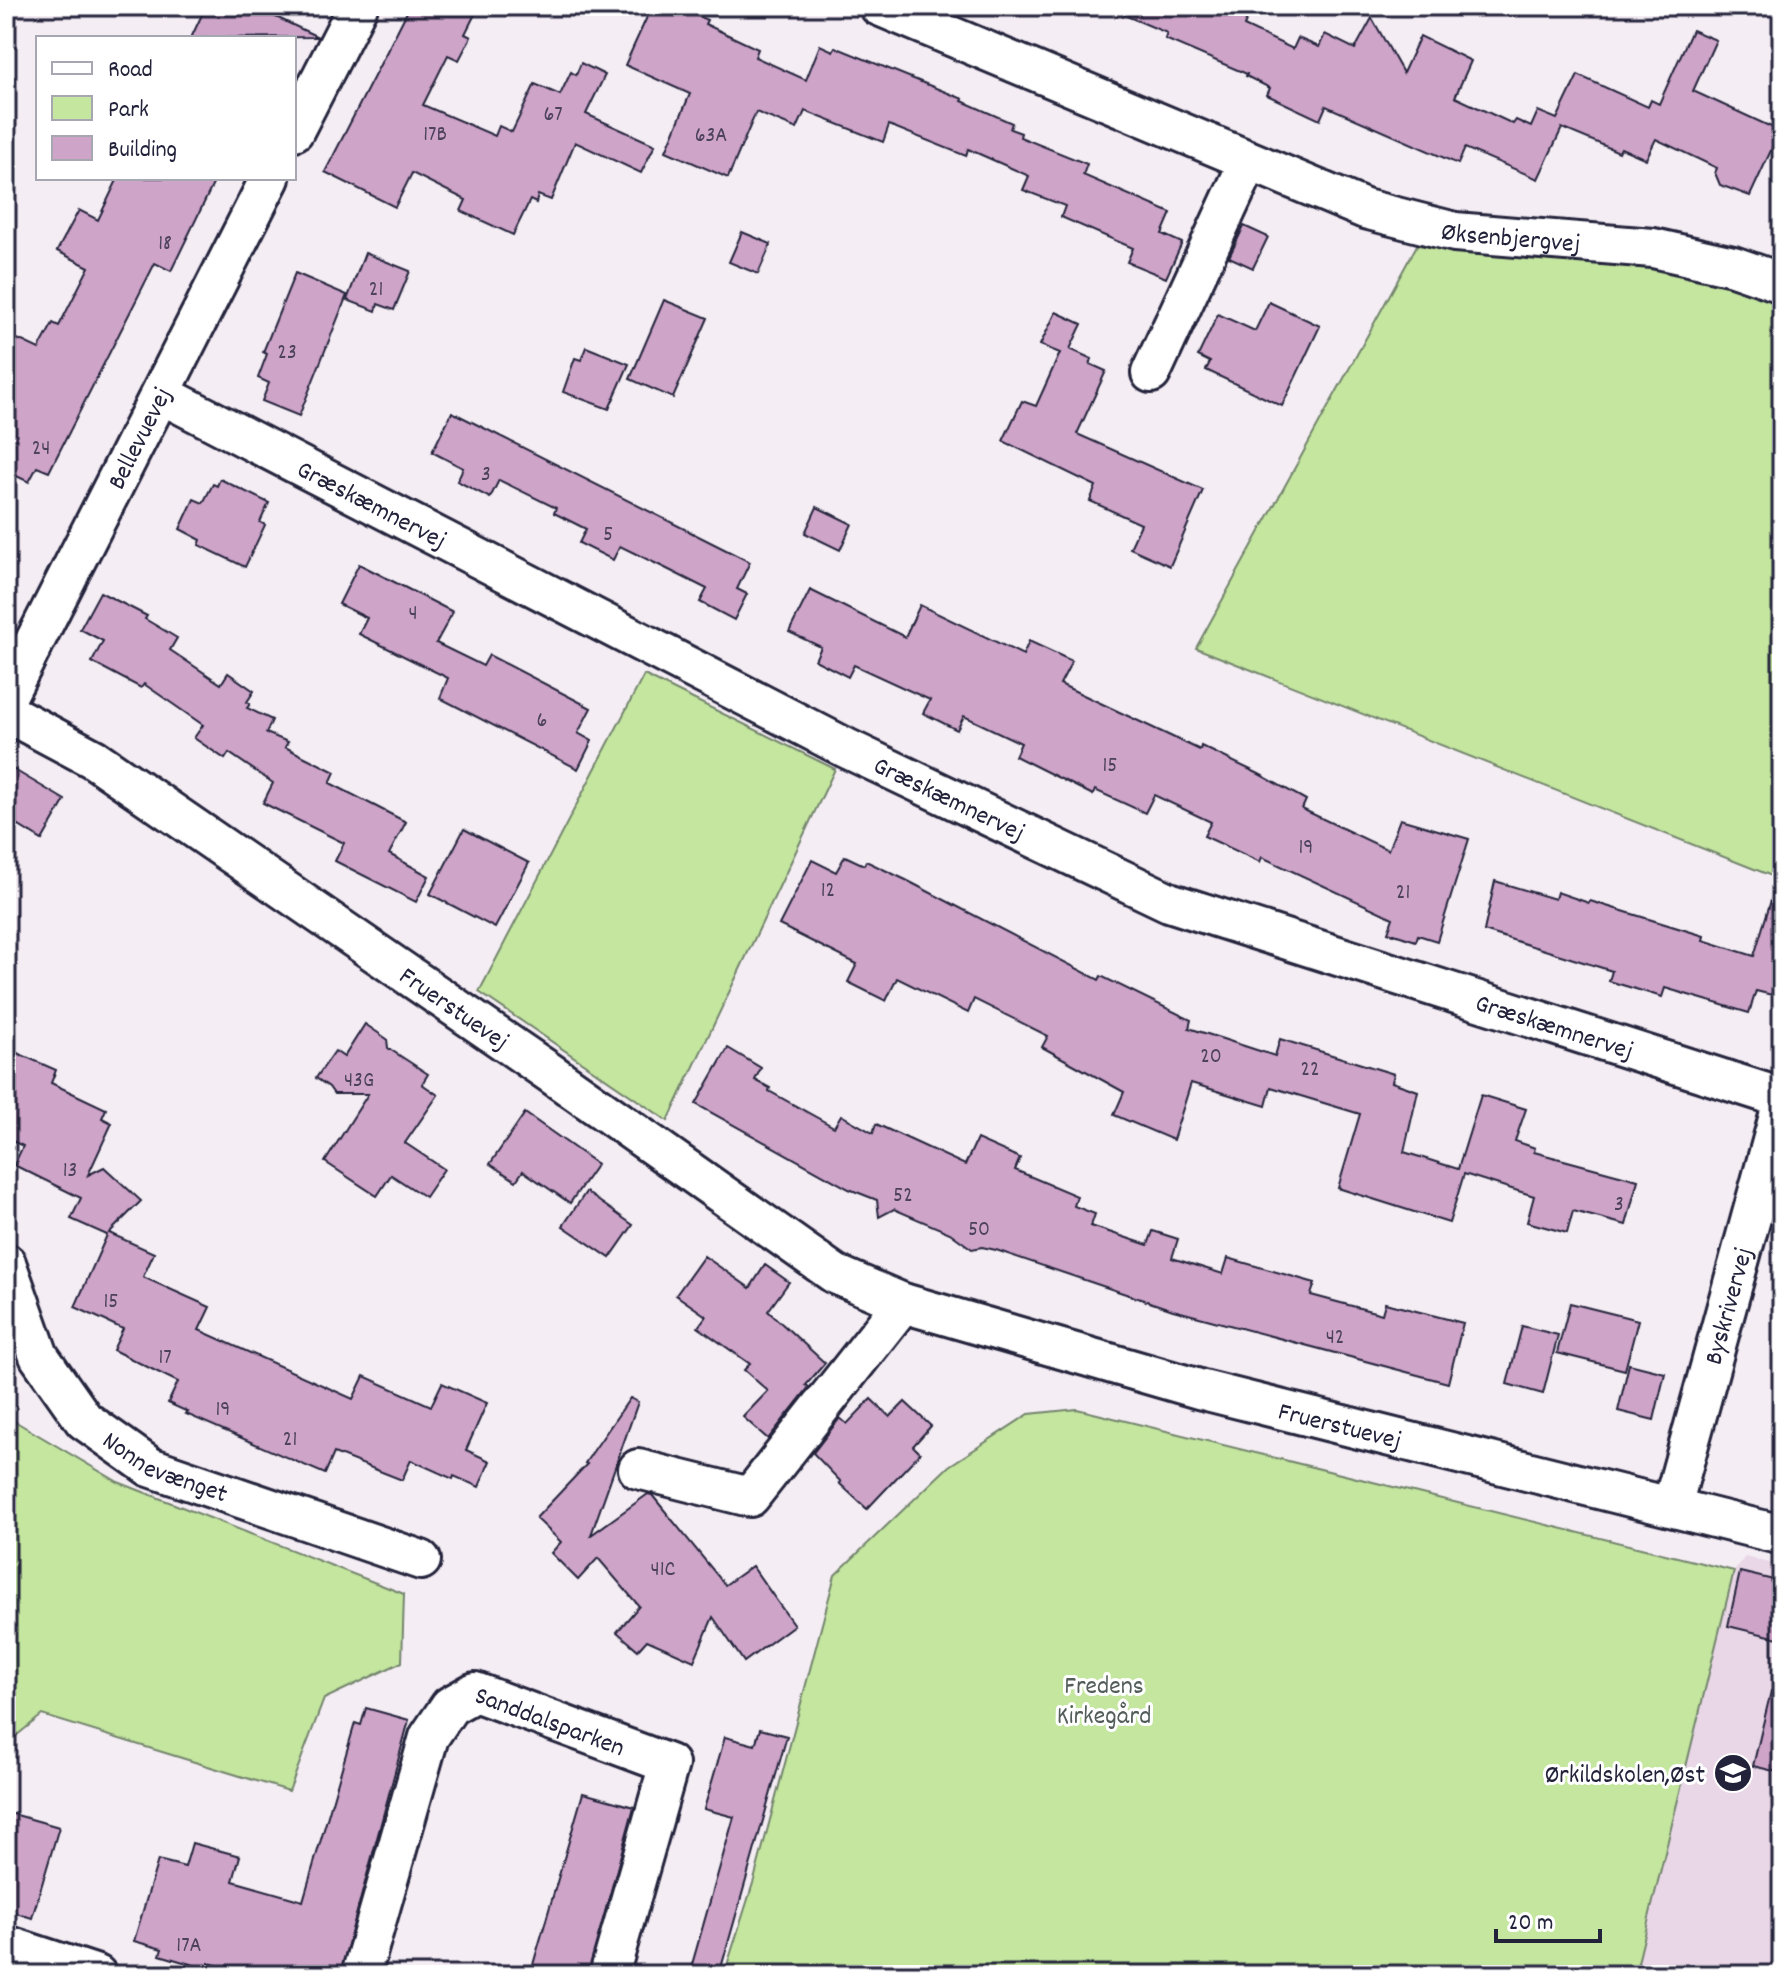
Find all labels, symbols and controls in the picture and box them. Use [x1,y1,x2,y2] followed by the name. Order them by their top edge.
[36,36,296,180] legend
[108,54,153,88] text: Road
[108,94,149,128] text: Park
[543,100,563,131] house number: 67
[423,120,447,151] house number: 17B
[695,121,727,152] house number: 63A
[108,134,177,168] text: Building
[1437,214,1582,264] street label: Øksenbjergvej
[158,229,172,260] house number: 18
[369,275,383,306] house number: 21
[277,338,297,369] house number: 23
[100,382,183,497] street label: Bellevuevej
[32,434,50,465] house number: 24
[290,452,452,560] street label: Græskæmnervej
[481,460,491,491] house number: 3
[603,520,613,551] house number: 5
[408,599,418,630] house number: 4
[537,706,547,737] house number: 6
[866,749,1030,853] street label: Græskæmnervej
[1102,751,1118,782] house number: 15
[1299,833,1313,864] house number: 19
[821,876,835,907] house number: 12
[1396,878,1410,909] house number: 21
[391,959,515,1061] street label: Fruerstuevej
[1470,986,1637,1071] street label: Græskæmnervej
[1200,1042,1222,1073] house number: 20
[1300,1055,1320,1086] house number: 22
[344,1066,374,1097] house number: 43G
[63,1156,77,1187] house number: 13
[893,1181,913,1212] house number: 52
[1614,1190,1624,1221] house number: 3
[968,1215,990,1246] house number: 50
[1697,1244,1764,1369] street label: Byskrivervej
[103,1287,119,1318] house number: 15
[1326,1323,1344,1354] house number: 42
[158,1343,172,1374] house number: 17
[216,1395,230,1426] house number: 19
[1274,1395,1405,1461] street label: Fruerstuevej
[94,1424,232,1514] street label: Nonnevænget
[283,1425,297,1456] house number: 21
[651,1555,676,1586] house number: 41C
[1057,1669,1151,1736] park label: Fredens Kirkegård
[469,1679,629,1768] street label: Sanddalsparken
[1712,1752,1754,1794] school or university icon: Ørkildskolen,Øst
[1545,1758,1705,1795] place label: Ørkildskolen,Øst
[1496,1893,1600,1943] scale bar
[1508,1907,1554,1941] text: 20 m
[176,1931,202,1962] house number: 17A

